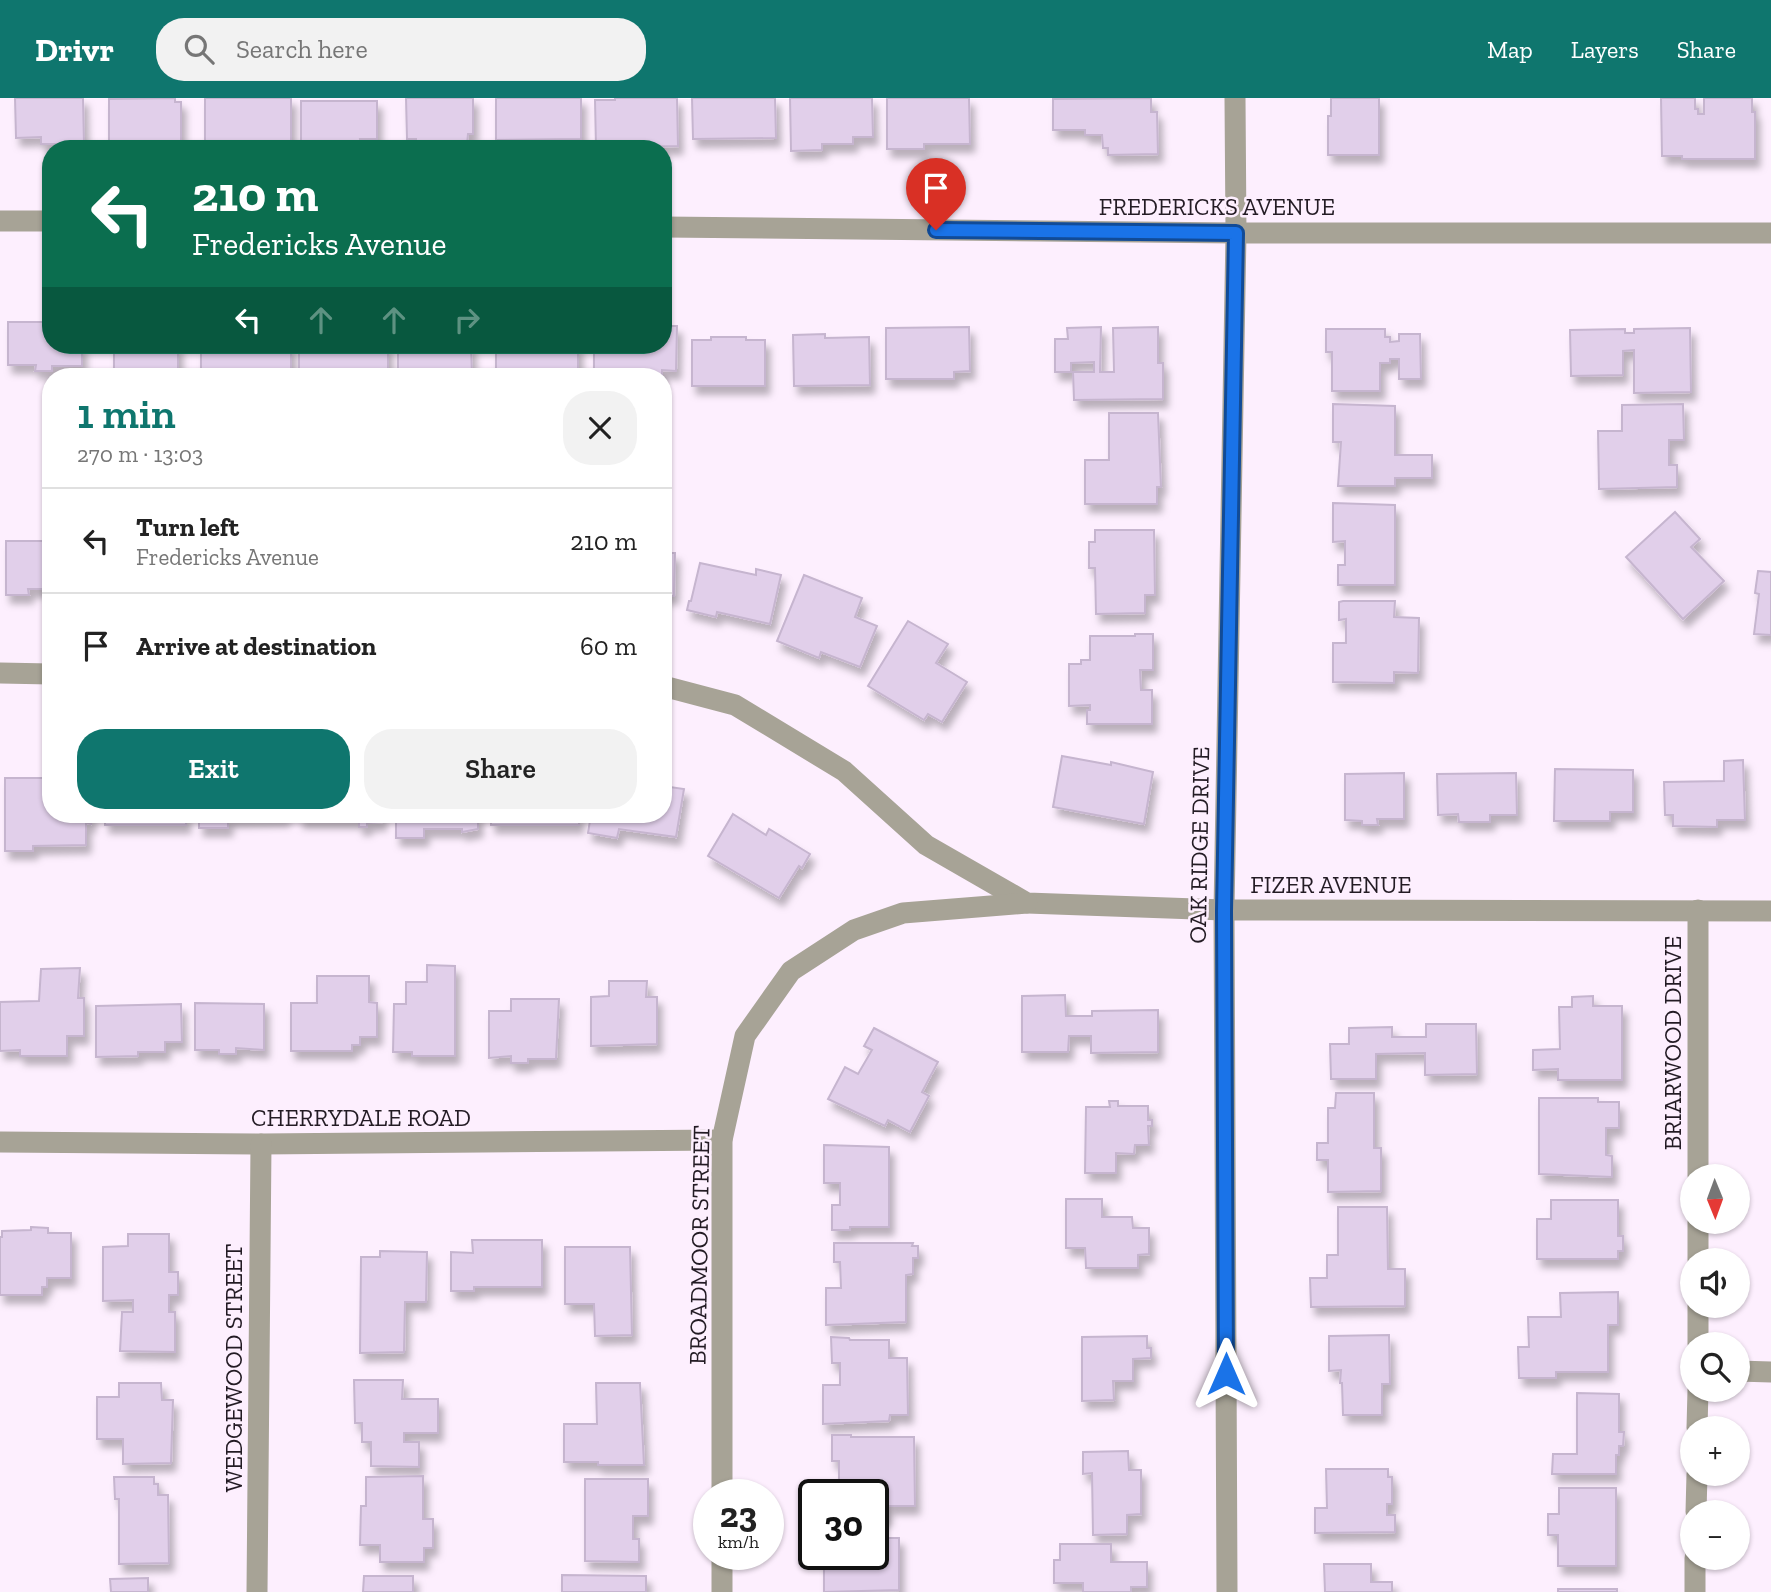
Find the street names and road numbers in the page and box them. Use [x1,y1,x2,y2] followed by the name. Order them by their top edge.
[1099,192,1335,221] street label: FREDERICKS AVENUE
[1183,746,1215,944] street label: OAK RIDGE DRIVE
[1250,870,1412,899] street label: FIZER AVENUE
[1658,936,1687,1150] street label: BRIARWOOD DRIVE
[251,1103,471,1132] street label: CHERRYDALE ROAD
[682,1125,716,1365] street label: BROADMOOR STREET
[219,1244,248,1492] street label: WEDGEWOOD STREET

